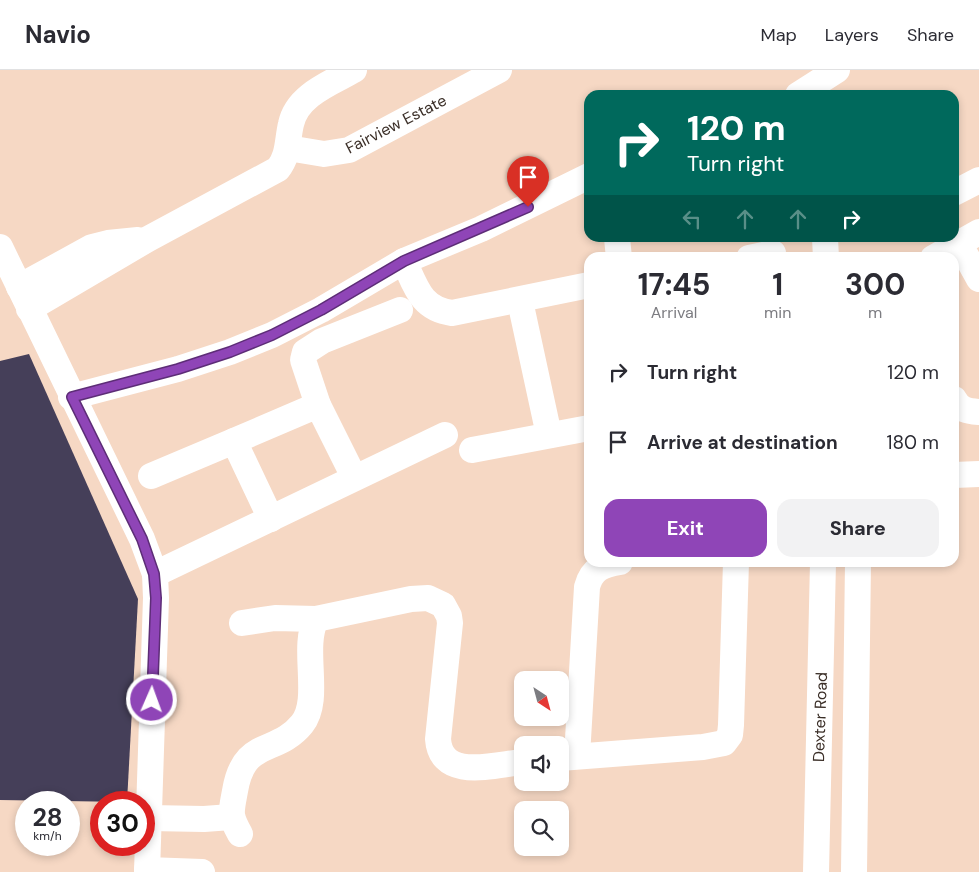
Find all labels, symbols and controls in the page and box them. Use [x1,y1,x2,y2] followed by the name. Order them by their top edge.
[25,19,91,50] text: Navio
[761,23,797,47] text: Map
[825,23,879,47] text: Layers
[907,23,954,47] text: Share
[342,90,450,158] street label: Fairview Estate
[687,105,786,151] text: 120 m
[604,110,669,175] icon: right
[687,149,784,178] text: Turn right
[507,156,549,207] pin
[514,163,542,191] icon: arrive
[678,205,706,233] icon: left
[731,205,759,233] icon: ahead
[784,205,812,233] icon: ahead
[837,205,865,233] icon: right
[638,265,710,304] text: 17:45
[772,265,783,304] text: 1
[845,265,905,304] text: 300
[651,302,697,323] text: Arrival
[764,302,791,323] text: min
[868,302,882,323] text: m
[604,358,632,386] icon: right
[647,360,737,385] text: Turn right
[887,360,939,385] text: 120 m
[604,428,632,456] icon: arrive
[647,430,838,455] text: Arrive at destination
[887,430,939,455] text: 180 m
[604,499,767,557] button: Exit
[777,499,939,557] button: Share
[514,671,569,726] north arrow
[514,671,569,856] map controls
[808,672,832,762] street label: Dexter Road
[125,673,177,725] position arrow
[514,736,569,791] button: sound
[90,791,155,856] speed limit sign: 30
[32,801,63,834] text: 28
[514,801,569,856] button: search
[33,828,62,844] text: km/h

